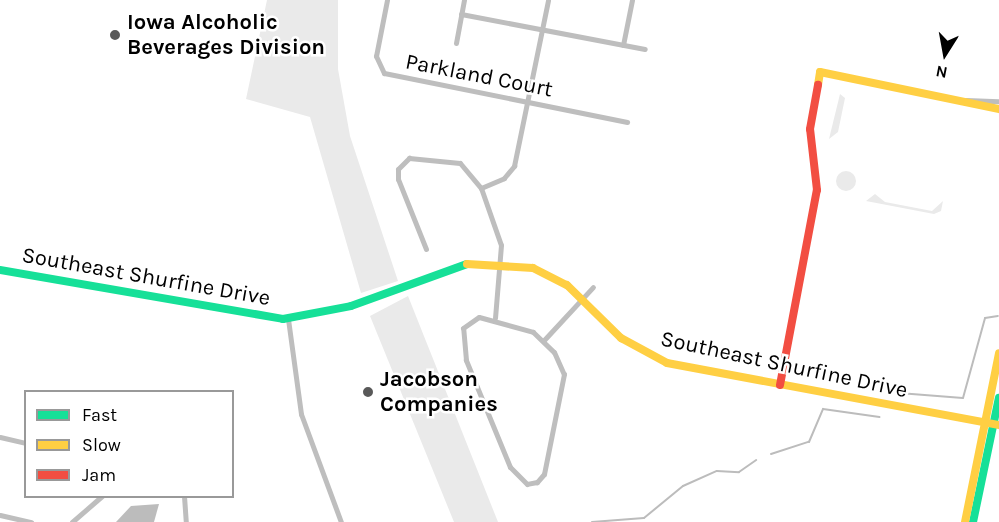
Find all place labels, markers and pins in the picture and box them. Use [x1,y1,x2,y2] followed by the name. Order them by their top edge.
[127,9,325,60] place label: Iowa Alcoholic Beverages Division
[108,28,122,42] marker: Iowa Alcoholic Beverages Division
[380,366,498,418] place label: Jacobson Companies
[361,385,375,399] marker: Jacobson Companies

